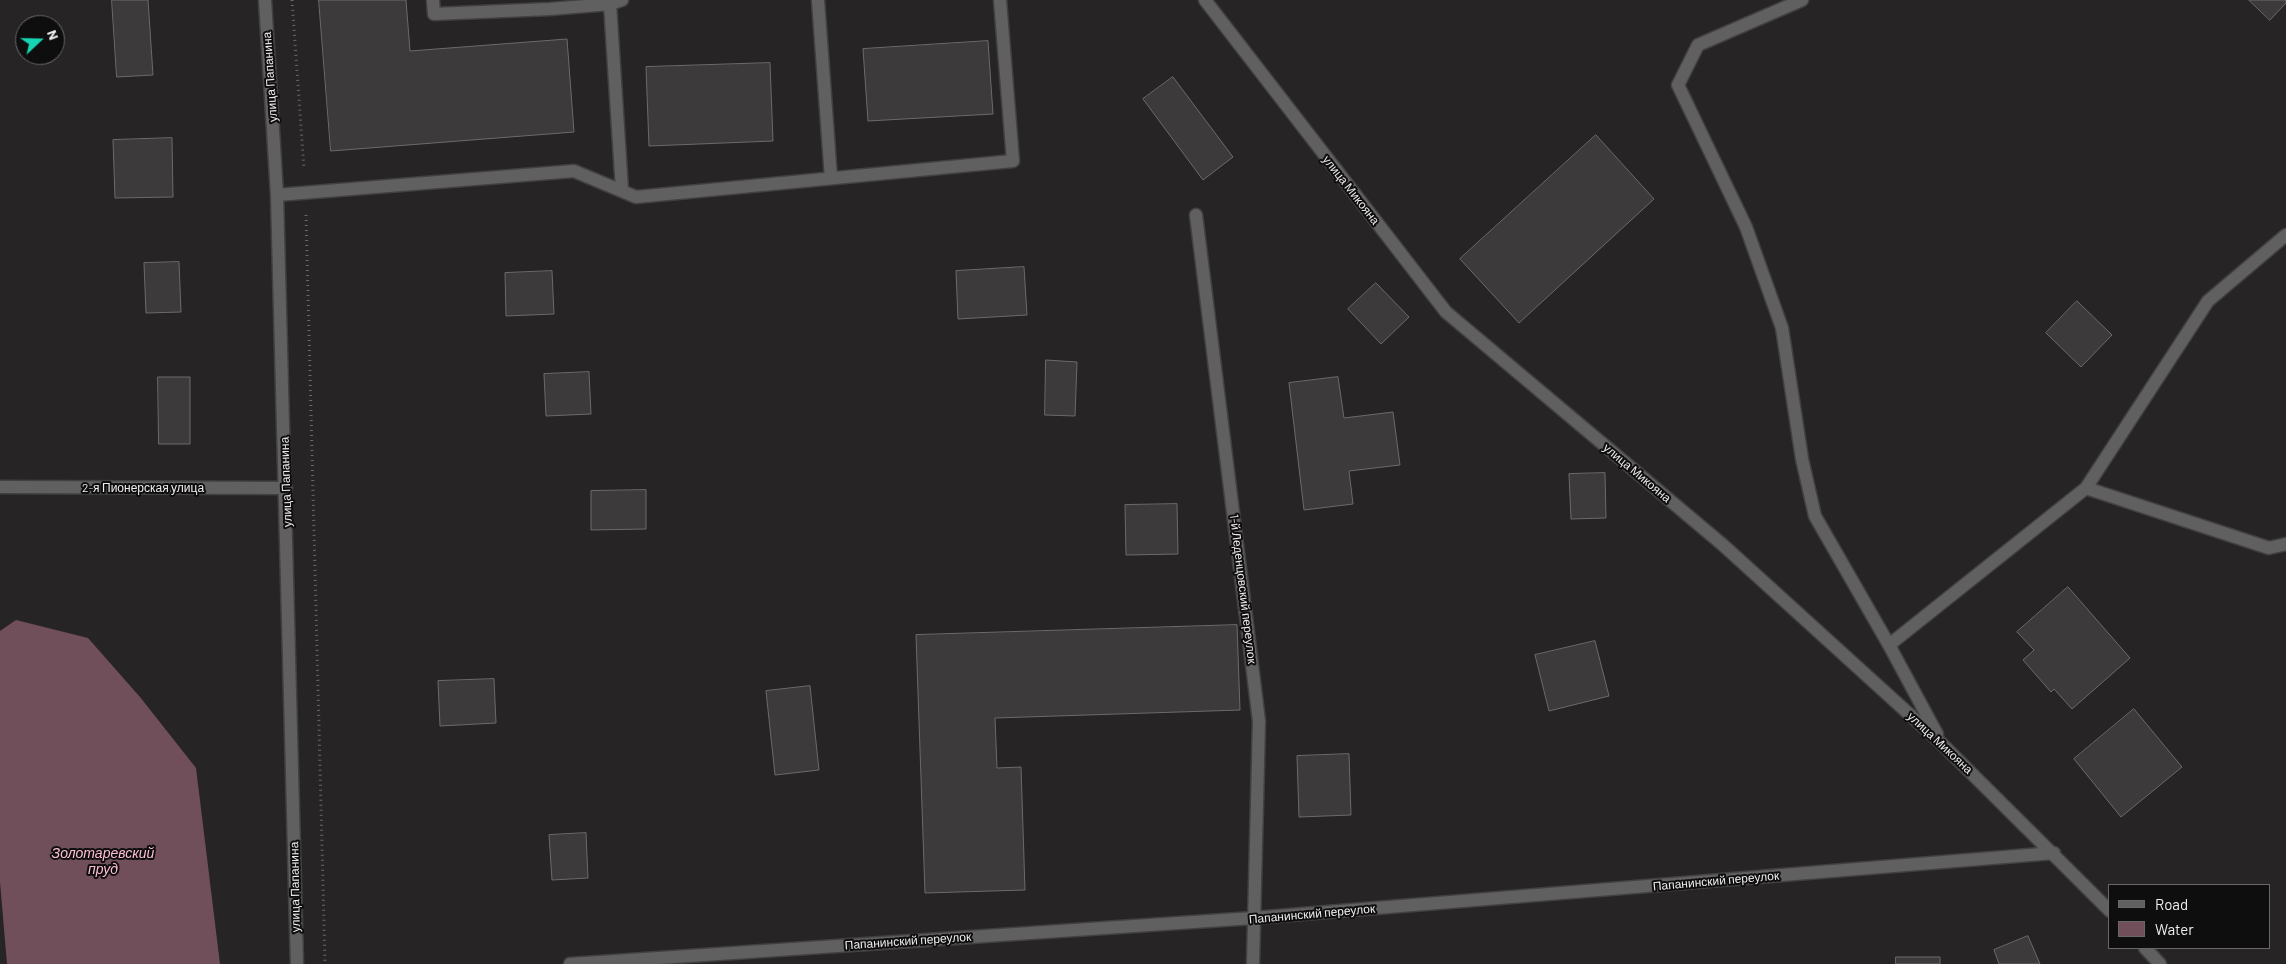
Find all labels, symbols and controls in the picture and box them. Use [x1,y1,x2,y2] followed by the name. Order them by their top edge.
[15,15,65,65] north arrow
[44,27,63,42] text: N
[260,31,280,123] street label: улица Папанина
[1319,152,1383,228] street label: улица Микояна
[277,437,295,527] street label: улица Папанина
[1600,441,1674,505] street label: улица Микояна
[82,481,204,495] street label: 2-я Пионерская улица
[1227,513,1259,665] street label: 1-й Леденцовский переулок
[1904,709,1976,777] street label: улица Микояна
[287,842,303,932] street label: улица Папанина
[52,845,154,878] water label: Золотаревский пруд
[1652,868,1780,894] street label: Папанинский переулок
[2108,884,2271,949] legend
[2155,895,2188,913] text: Road
[1248,901,1376,927] street label: Папанинский переулок
[2155,920,2194,938] text: Water
[844,929,972,953] street label: Папанинский переулок

